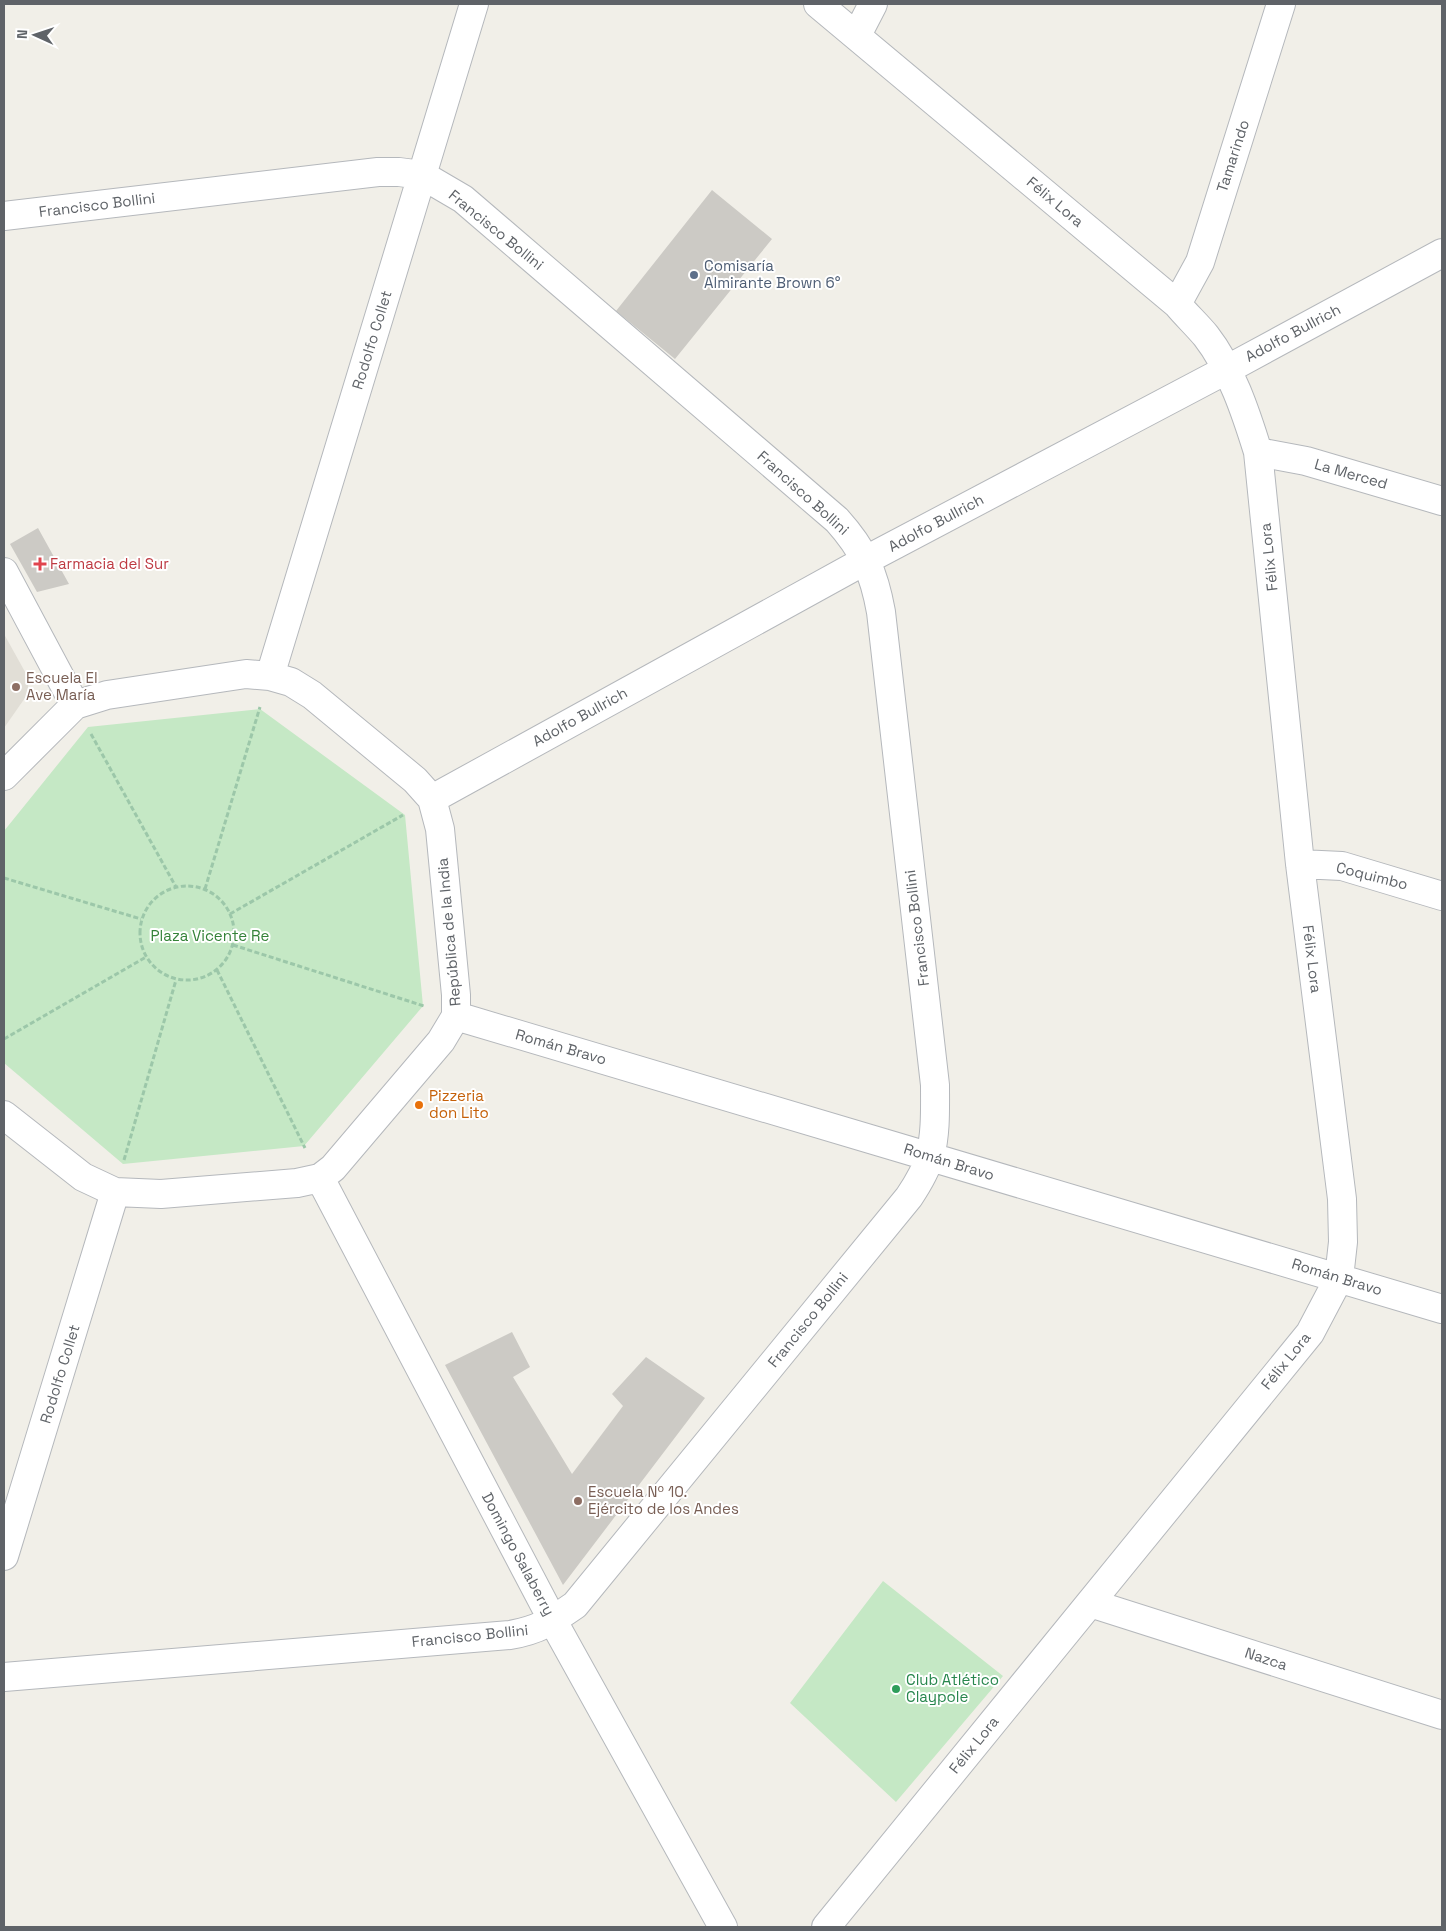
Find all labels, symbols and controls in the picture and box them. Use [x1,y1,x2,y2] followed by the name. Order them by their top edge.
[10,10,60,60] north arrow
[13,29,31,39] text: N
[1212,117,1253,195] street label: Tamarindo
[1023,172,1088,231] street label: Félix Lora
[445,185,548,274] street label: Francisco Bollini
[38,188,156,221] street label: Francisco Bollini
[704,256,841,292] place label: Comisaría Almirante Brown 6°
[688,269,700,281] marker: Comisaría Almirante Brown 6°
[347,288,396,392] street label: Rodolfo Collet
[1242,299,1344,366] street label: Adolfo Bullrich
[753,446,853,539] street label: Francisco Bollini
[1312,454,1390,493] street label: La Merced
[885,489,987,556] street label: Adolfo Bullrich
[1255,522,1282,592] street label: Félix Lora
[50,554,169,573] place label: Farmacia del Sur
[34,558,46,570] marker: Farmacia del Sur
[26,668,98,704] place label: Escuela El Ave María
[10,681,22,693] marker: Escuela El Ave María
[529,683,630,750] street label: Adolfo Bullrich
[433,857,464,1007] street label: República de la India
[1334,857,1410,894] street label: Coquimbo
[900,869,933,987] street label: Francisco Bollini
[1299,924,1326,994] street label: Félix Lora
[151,926,270,945] park label: Plaza Vicente Re
[513,1024,609,1069] street label: Román Bravo
[429,1086,489,1122] place label: Pizzeria don Lito
[413,1099,425,1111] marker: Pizzeria don Lito
[901,1139,997,1184] street label: Román Bravo
[1289,1254,1385,1299] street label: Román Bravo
[763,1268,852,1371] street label: Francisco Bollini
[35,1322,84,1426] street label: Rodolfo Collet
[1257,1328,1315,1393] street label: Félix Lora
[588,1482,739,1518] place label: Escuela Nº 10. Ejército de los Andes
[478,1489,559,1619] street label: Domingo Salaberry
[572,1495,584,1507] marker: Escuela Nº 10. Ejército de los Andes
[411,1620,529,1651] street label: Francisco Bollini
[1242,1643,1290,1674] street label: Nazca
[906,1670,999,1706] place label: Club Atlético Claypole
[890,1683,902,1695] marker: Club Atlético Claypole
[945,1712,1003,1777] street label: Félix Lora

